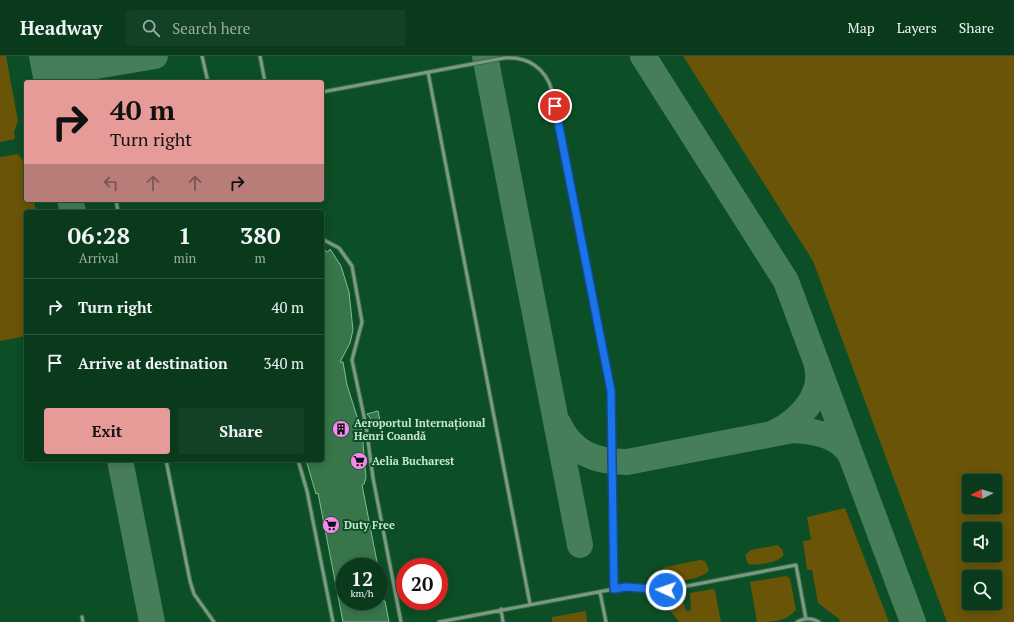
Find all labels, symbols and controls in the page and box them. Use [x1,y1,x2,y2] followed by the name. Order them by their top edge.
[126,10,406,46] search box
[20,15,102,40] text: Headway
[140,17,162,39] icon: search
[172,18,250,38] text: Search here
[848,18,875,37] text: Map
[897,18,937,37] text: Layers
[959,18,994,37] text: Share
[538,89,572,123] pin
[110,91,175,128] text: 40 m
[544,95,566,117] icon: arrive
[44,96,96,148] icon: right
[110,127,192,151] text: Turn right
[100,172,122,194] icon: left
[142,172,164,194] icon: ahead
[184,172,206,194] icon: ahead
[226,172,248,194] icon: right
[67,219,130,251] text: 06:28
[178,219,192,251] text: 1
[240,219,280,251] text: 380
[79,249,119,267] text: Arrival
[173,249,196,267] text: min
[255,249,266,267] text: m
[44,296,66,318] icon: right
[78,297,153,317] text: Turn right
[271,297,304,317] text: 40 m
[44,352,66,374] icon: arrive
[78,353,228,373] text: Arrive at destination
[263,353,304,373] text: 340 m
[44,408,170,454] button: Exit
[178,408,304,454] button: Share
[354,416,486,443] place label: Aeroportul Internațional Henri Coandă
[331,419,351,439] building icon: Aeroportul Internațional Henri Coandă
[349,451,369,471] supermarket icon: Aelia Bucharest
[372,454,455,468] place label: Aelia Bucharest
[962,474,1002,514] north arrow
[962,474,1002,610] map controls
[321,515,341,535] supermarket icon: Duty Free
[344,518,395,532] place label: Duty Free
[962,522,1002,562] button: sound
[396,558,448,610] speed limit sign: 20
[351,565,373,592] text: 12
[645,569,687,611] position arrow
[962,570,1002,610] button: search
[350,587,374,600] text: km/h

